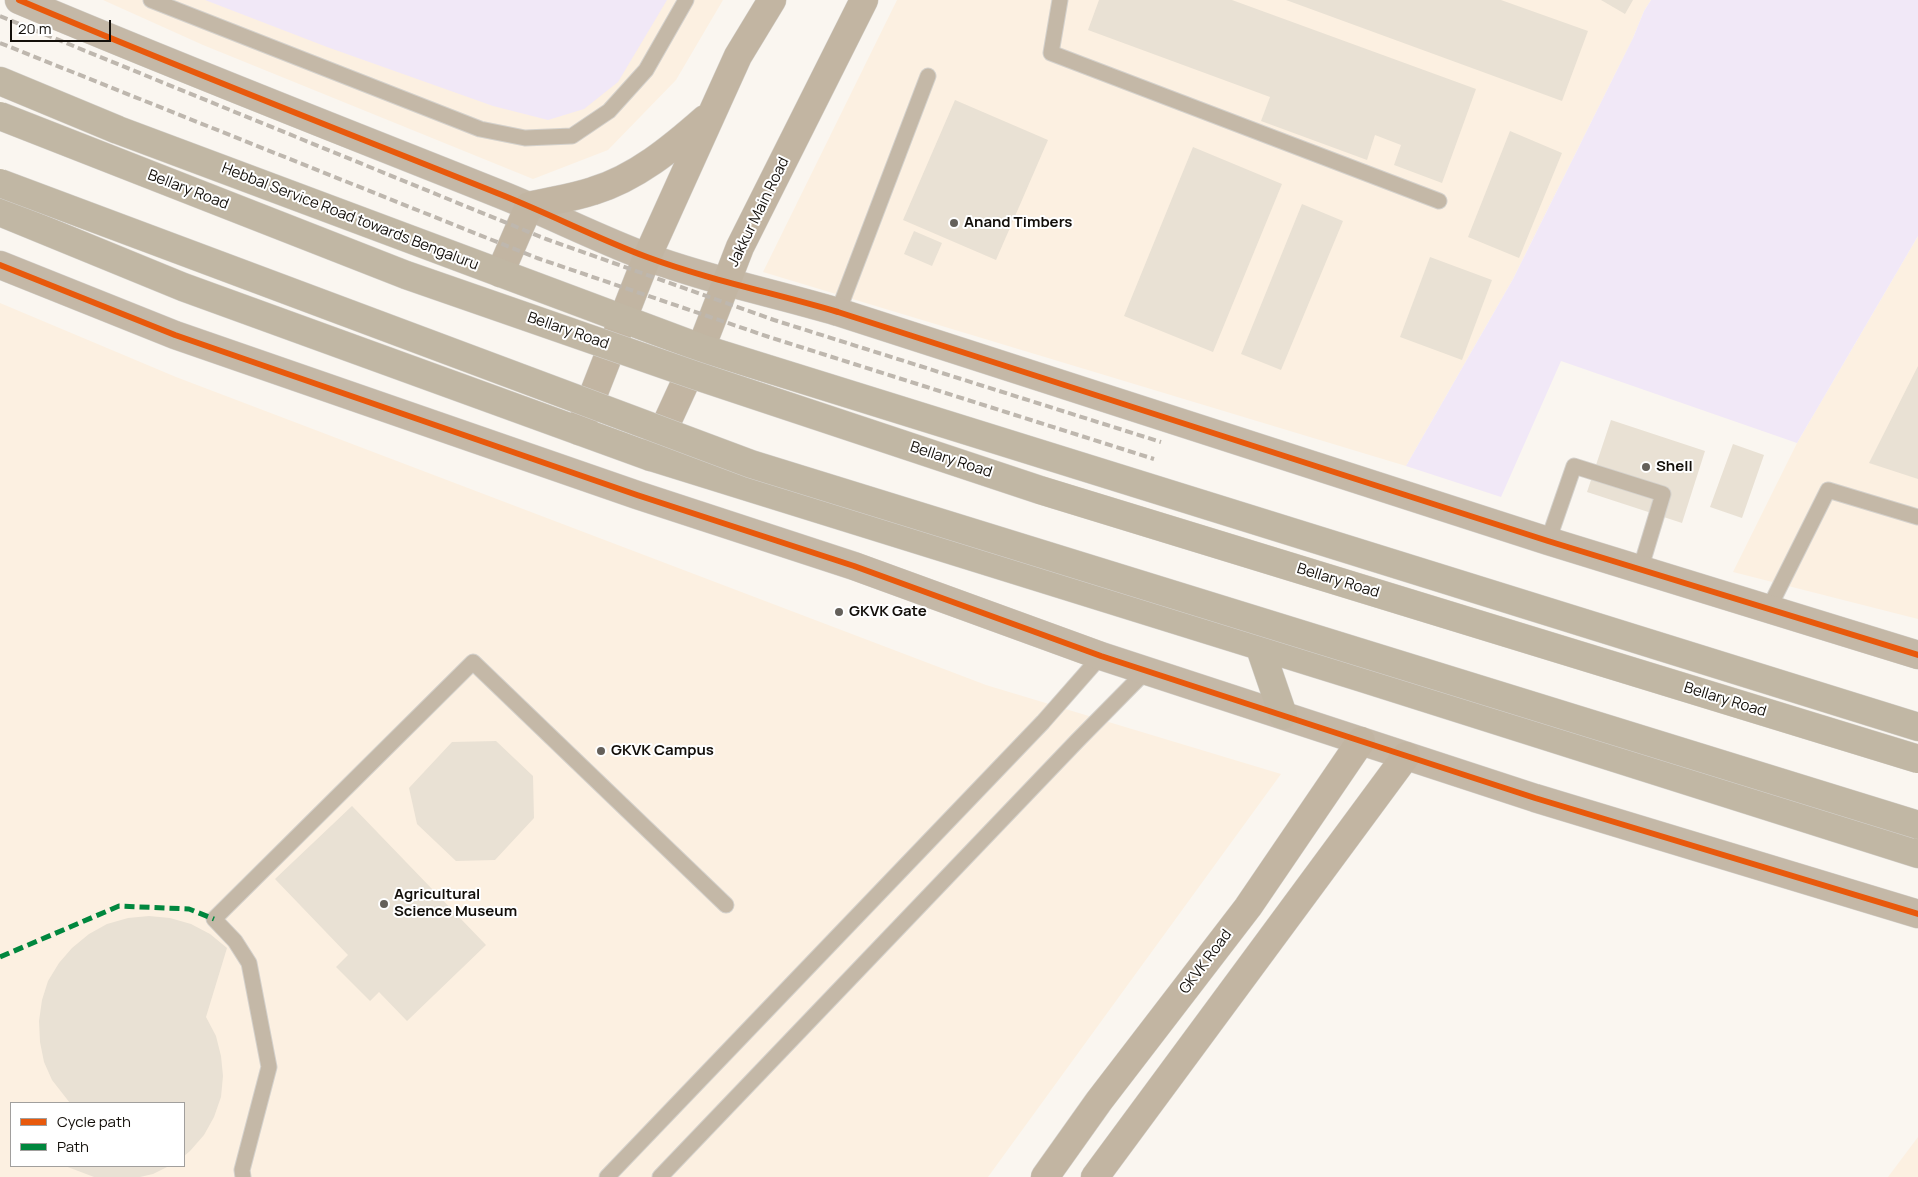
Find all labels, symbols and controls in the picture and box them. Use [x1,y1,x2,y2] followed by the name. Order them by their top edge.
[12,10,114,42] scale bar
[18,18,51,39] text: 20 m
[725,154,793,270] street label: Jakkur Main Road
[219,160,481,274] street label: Hebbal Service Road towards Bengaluru
[145,166,231,214] street label: Bellary Road
[964,214,1072,232] place label: Anand Timbers
[948,217,960,229] marker: Anand Timbers
[525,309,611,353] street label: Bellary Road
[908,438,994,482] street label: Bellary Road
[1656,458,1693,476] place label: Shell
[1640,461,1652,473] marker: Shell
[1295,560,1381,602] street label: Bellary Road
[849,603,927,621] place label: GKVK Gate
[833,606,845,618] marker: GKVK Gate
[1682,679,1768,721] street label: Bellary Road
[611,742,714,760] place label: GKVK Campus
[595,745,607,757] marker: GKVK Campus
[394,886,517,921] place label: Agricultural Science Museum
[378,898,390,910] marker: Agricultural Science Museum
[1176,926,1236,998] street label: GKVK Road
[10,1102,185,1167] legend
[57,1111,131,1132] text: Cycle path
[57,1136,89,1157] text: Path

